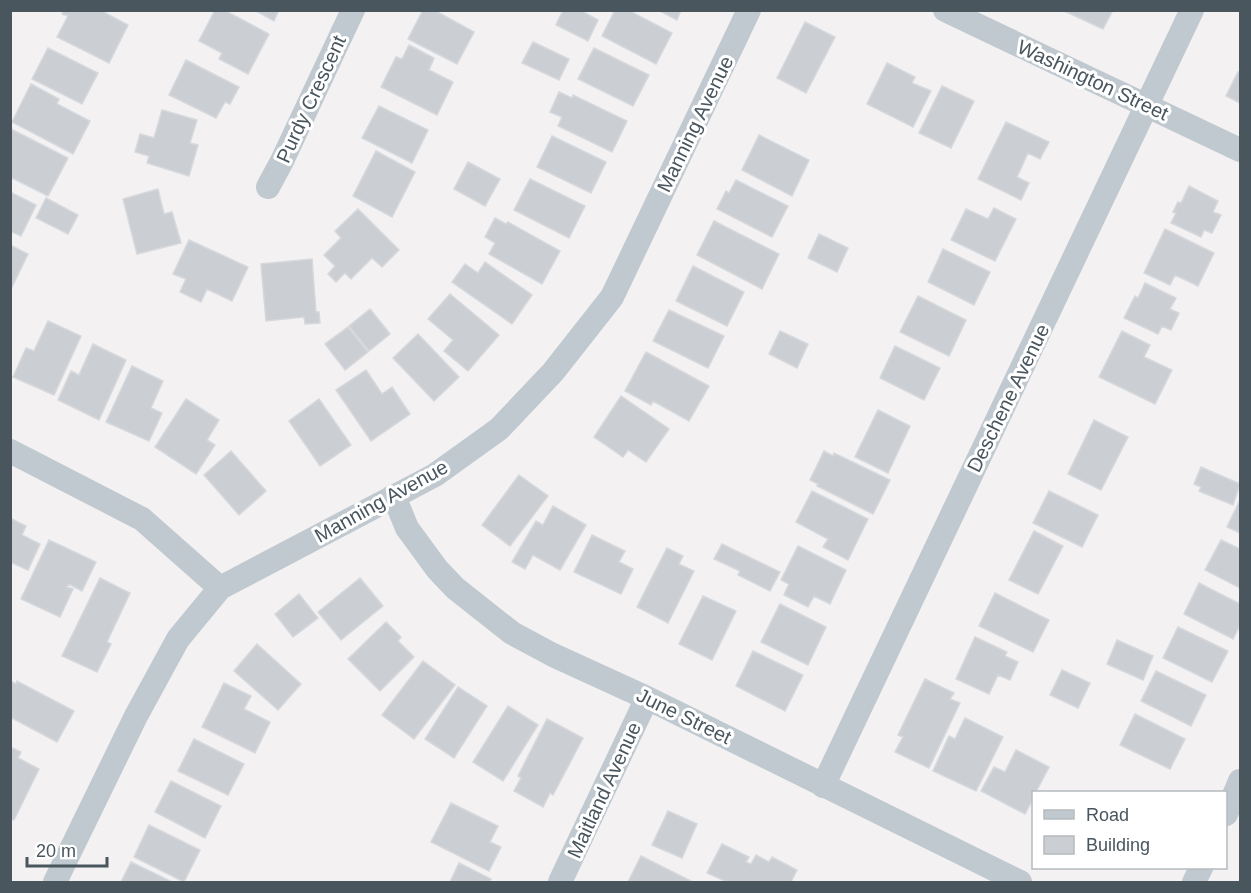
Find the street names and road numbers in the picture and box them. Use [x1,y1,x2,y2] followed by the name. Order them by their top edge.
[272,31,350,166] street label: Purdy Crescent
[1014,35,1172,125] street label: Washington Street
[653,52,737,196] street label: Manning Avenue
[963,320,1053,476] street label: Deschene Avenue
[311,455,451,547] street label: Manning Avenue
[633,684,735,748] street label: June Street
[563,718,645,862] street label: Maitland Avenue

